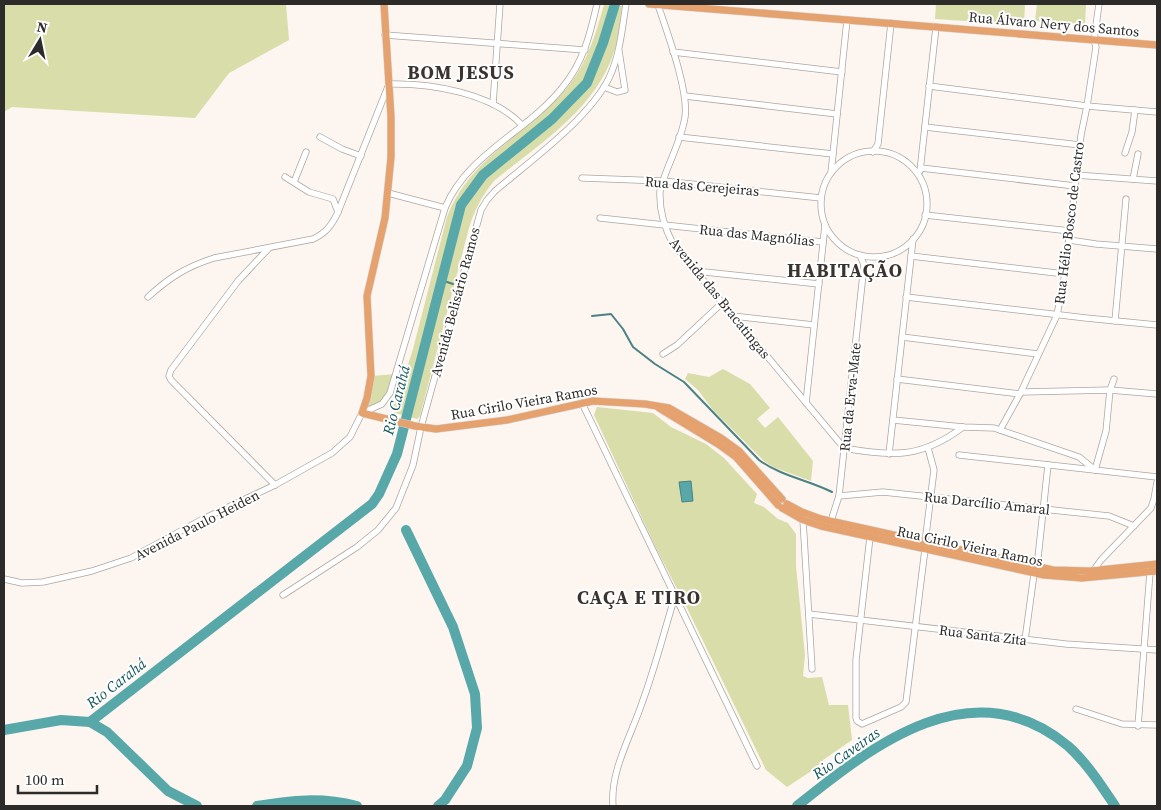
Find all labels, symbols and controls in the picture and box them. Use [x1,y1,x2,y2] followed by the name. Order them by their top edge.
[968,7,1140,41] street label: Rua Álvaro Nery dos Santos
[15,15,65,65] north arrow
[35,16,49,38] text: N
[407,59,515,85] district label: BOM JESUS
[1049,140,1089,305] street label: Rua Hélio Bosco de Castro
[644,171,760,201] street label: Rua das Cerejeiras
[698,219,816,251] street label: Rua das Magnólias
[425,225,485,379] street label: Avenida Belisário Ramos
[665,233,775,363] street label: Avenida das Bracatingas
[787,257,903,283] district label: HABITAÇÃO
[834,342,866,452] street label: Rua da Erva-Mate
[377,363,415,438] water label: Rio Carahá
[449,379,599,425] street label: Rua Cirilo Vieira Ramos
[131,485,263,565] street label: Avenida Paulo Heiden
[923,486,1051,520] street label: Rua Darcílio Amaral
[895,521,1045,571] street label: Rua Cirilo Vieira Ramos
[577,584,701,610] district label: CAÇA E TIRO
[938,620,1029,650] street label: Rua Santa Zita
[81,653,150,714] water label: Rio Carahá
[807,722,884,784] water label: Rio Caveiras
[18,762,96,794] scale bar
[25,769,65,790] text: 100 m

